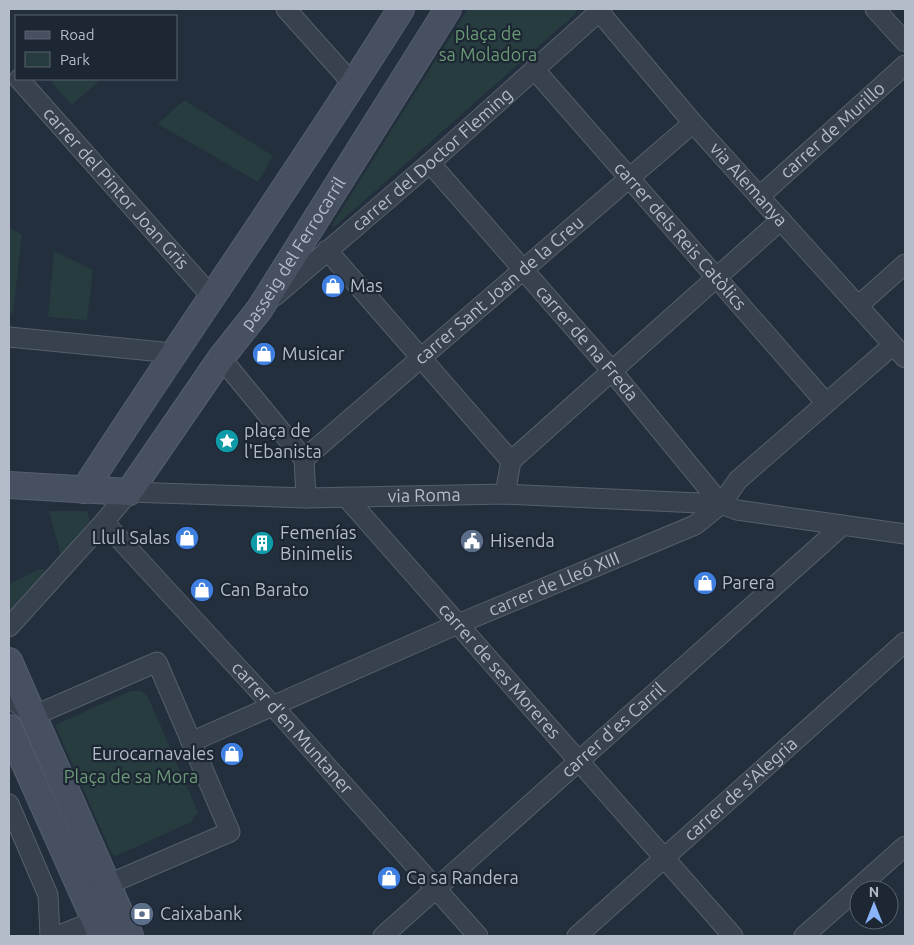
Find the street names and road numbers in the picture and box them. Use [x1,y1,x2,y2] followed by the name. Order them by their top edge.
[776,77,888,182] street label: carrer de Murillo
[347,83,516,235] street label: carrer del Doctor Fleming
[40,103,194,273] street label: carrer del Pintor Joan Gris
[706,138,792,230] street label: via Alemanya
[611,157,751,314] street label: carrer dels Reis Catòlics
[236,173,349,333] street label: passeig del Ferrocarril
[410,211,587,368] street label: carrer Sant Joan de la Creu
[532,281,643,404] street label: carrer de na Freda
[387,484,461,505] street label: via Roma
[485,547,622,619] street label: carrer de Lleó XIII
[435,599,565,742] street label: carrer de ses Moreres
[228,657,358,798] street label: carrer d'en Muntaner
[557,678,669,781] street label: carrer d'es Carril
[680,733,801,844] street label: carrer de s'Alegria

